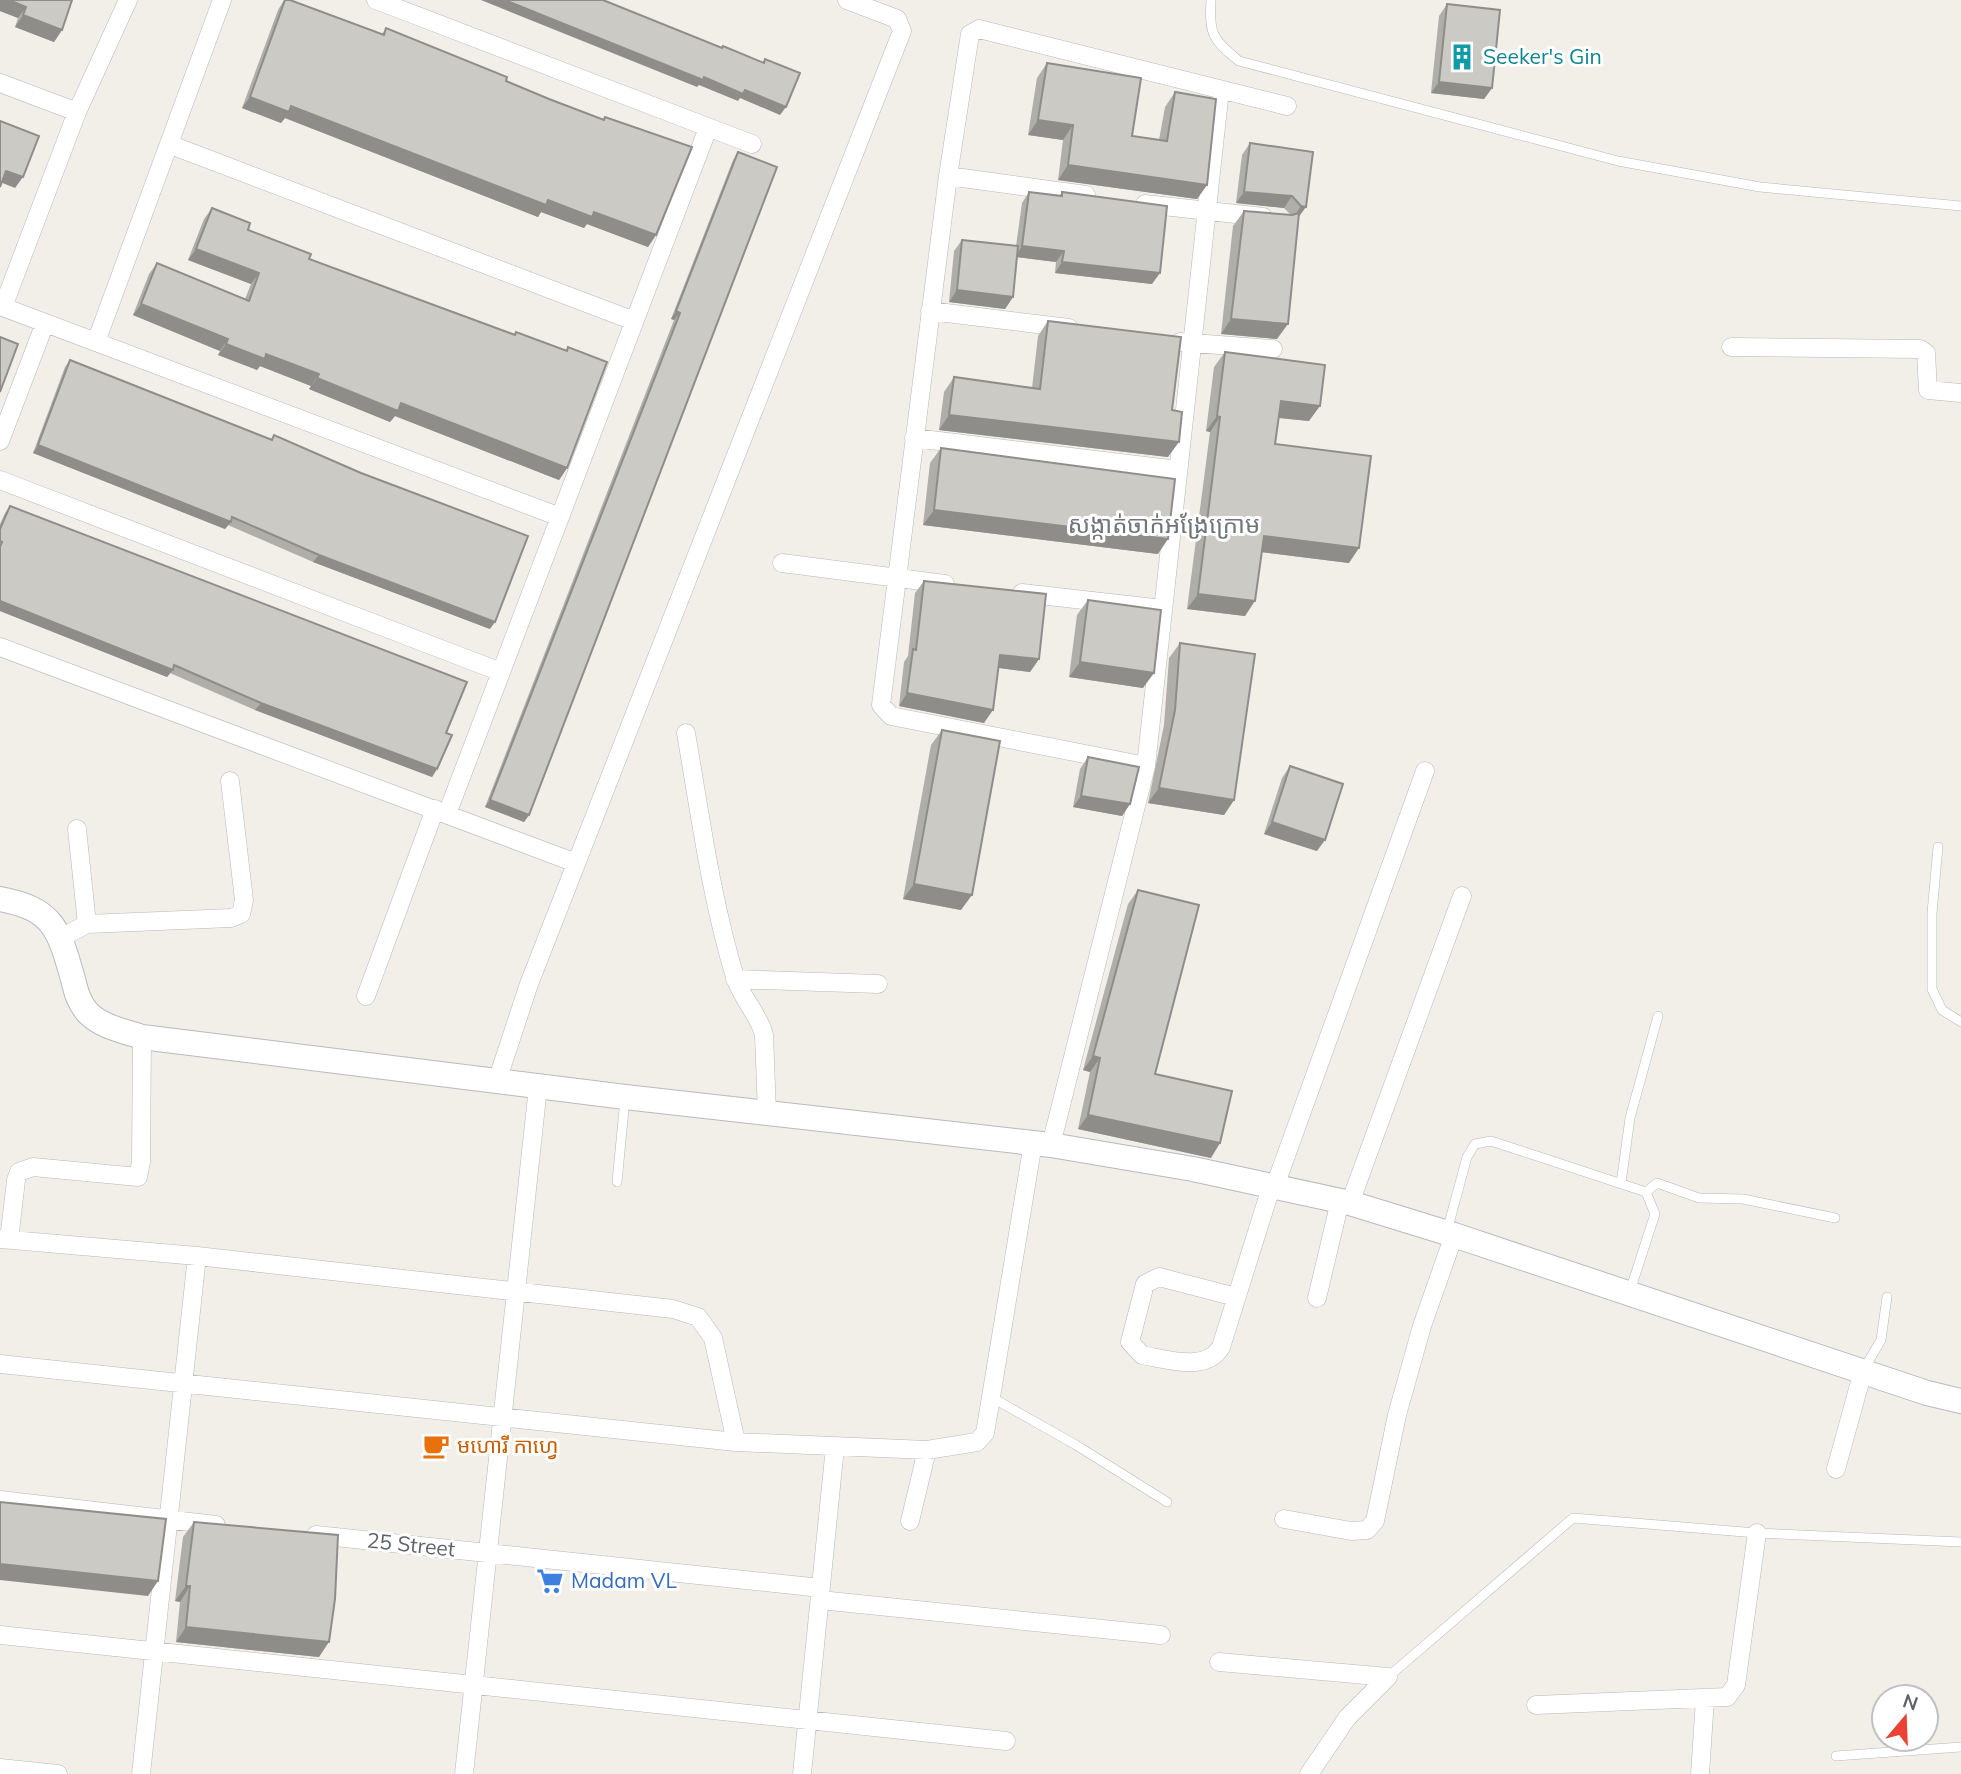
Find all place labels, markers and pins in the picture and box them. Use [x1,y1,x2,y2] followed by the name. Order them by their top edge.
[1447,42,1477,72] building icon: Seeker's Gin
[1483,43,1602,69] place label: Seeker's Gin
[421,1431,451,1461] cafe icon: មហោរី កាហ្វេ
[457,1432,558,1460] place label: មហោរី កាហ្វេ
[535,1566,565,1596] supermarket icon: Madam VL
[571,1567,677,1593] place label: Madam VL

